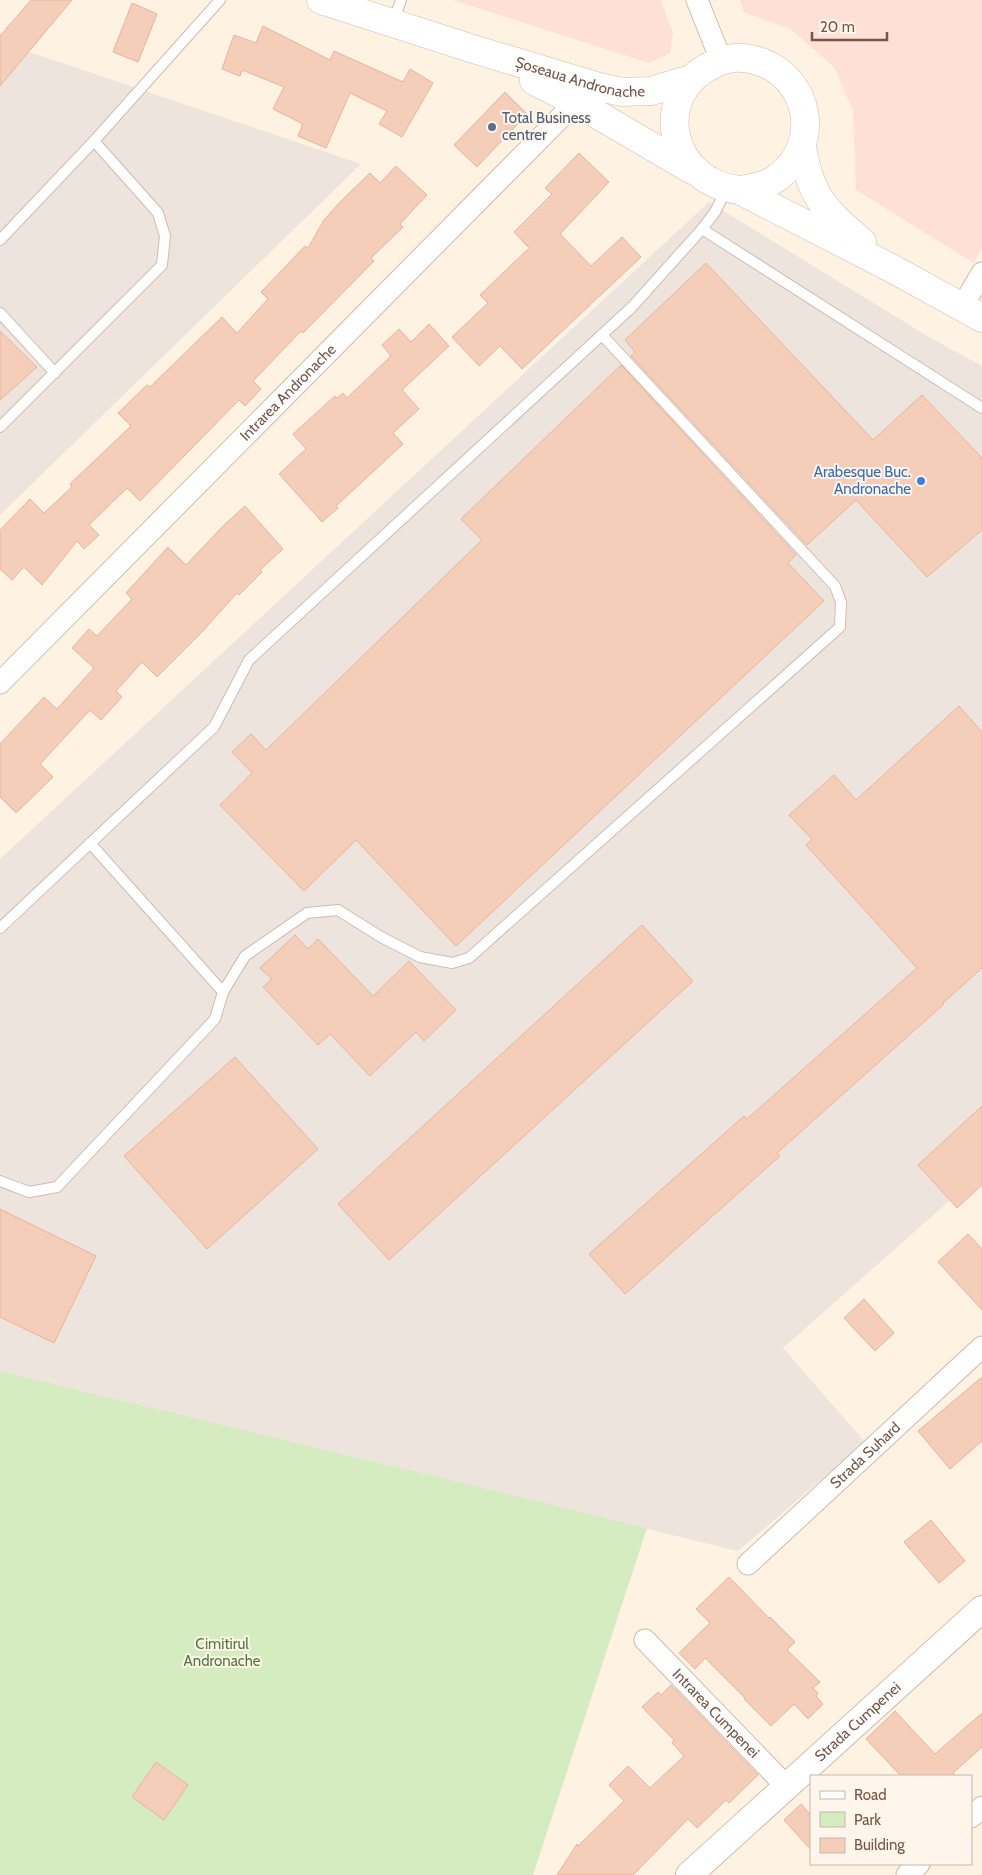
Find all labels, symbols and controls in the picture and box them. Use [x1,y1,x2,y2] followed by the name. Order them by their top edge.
[812,10,887,42] scale bar
[820,18,855,36] text: 20 m
[513,53,646,101] street label: Șoseaua Andronache
[502,109,591,144] place label: Total Business centrer
[486,121,498,133] marker: Total Business centrer
[236,340,340,445] street label: Intrarea Andronache
[814,463,911,498] place label: Arabesque Buc. Andronache
[915,475,927,487] marker: Arabesque Buc. Andronache
[827,1418,904,1492] street label: Strada Suhard
[184,1635,261,1670] park label: Cimitirul Andronache
[669,1665,763,1762] street label: Intrarea Cumpenei
[811,1678,904,1765] street label: Strada Cumpenei
[810,1775,972,1865] legend
[854,1786,887,1804] text: Road
[854,1811,881,1829] text: Park
[854,1836,905,1854] text: Building

